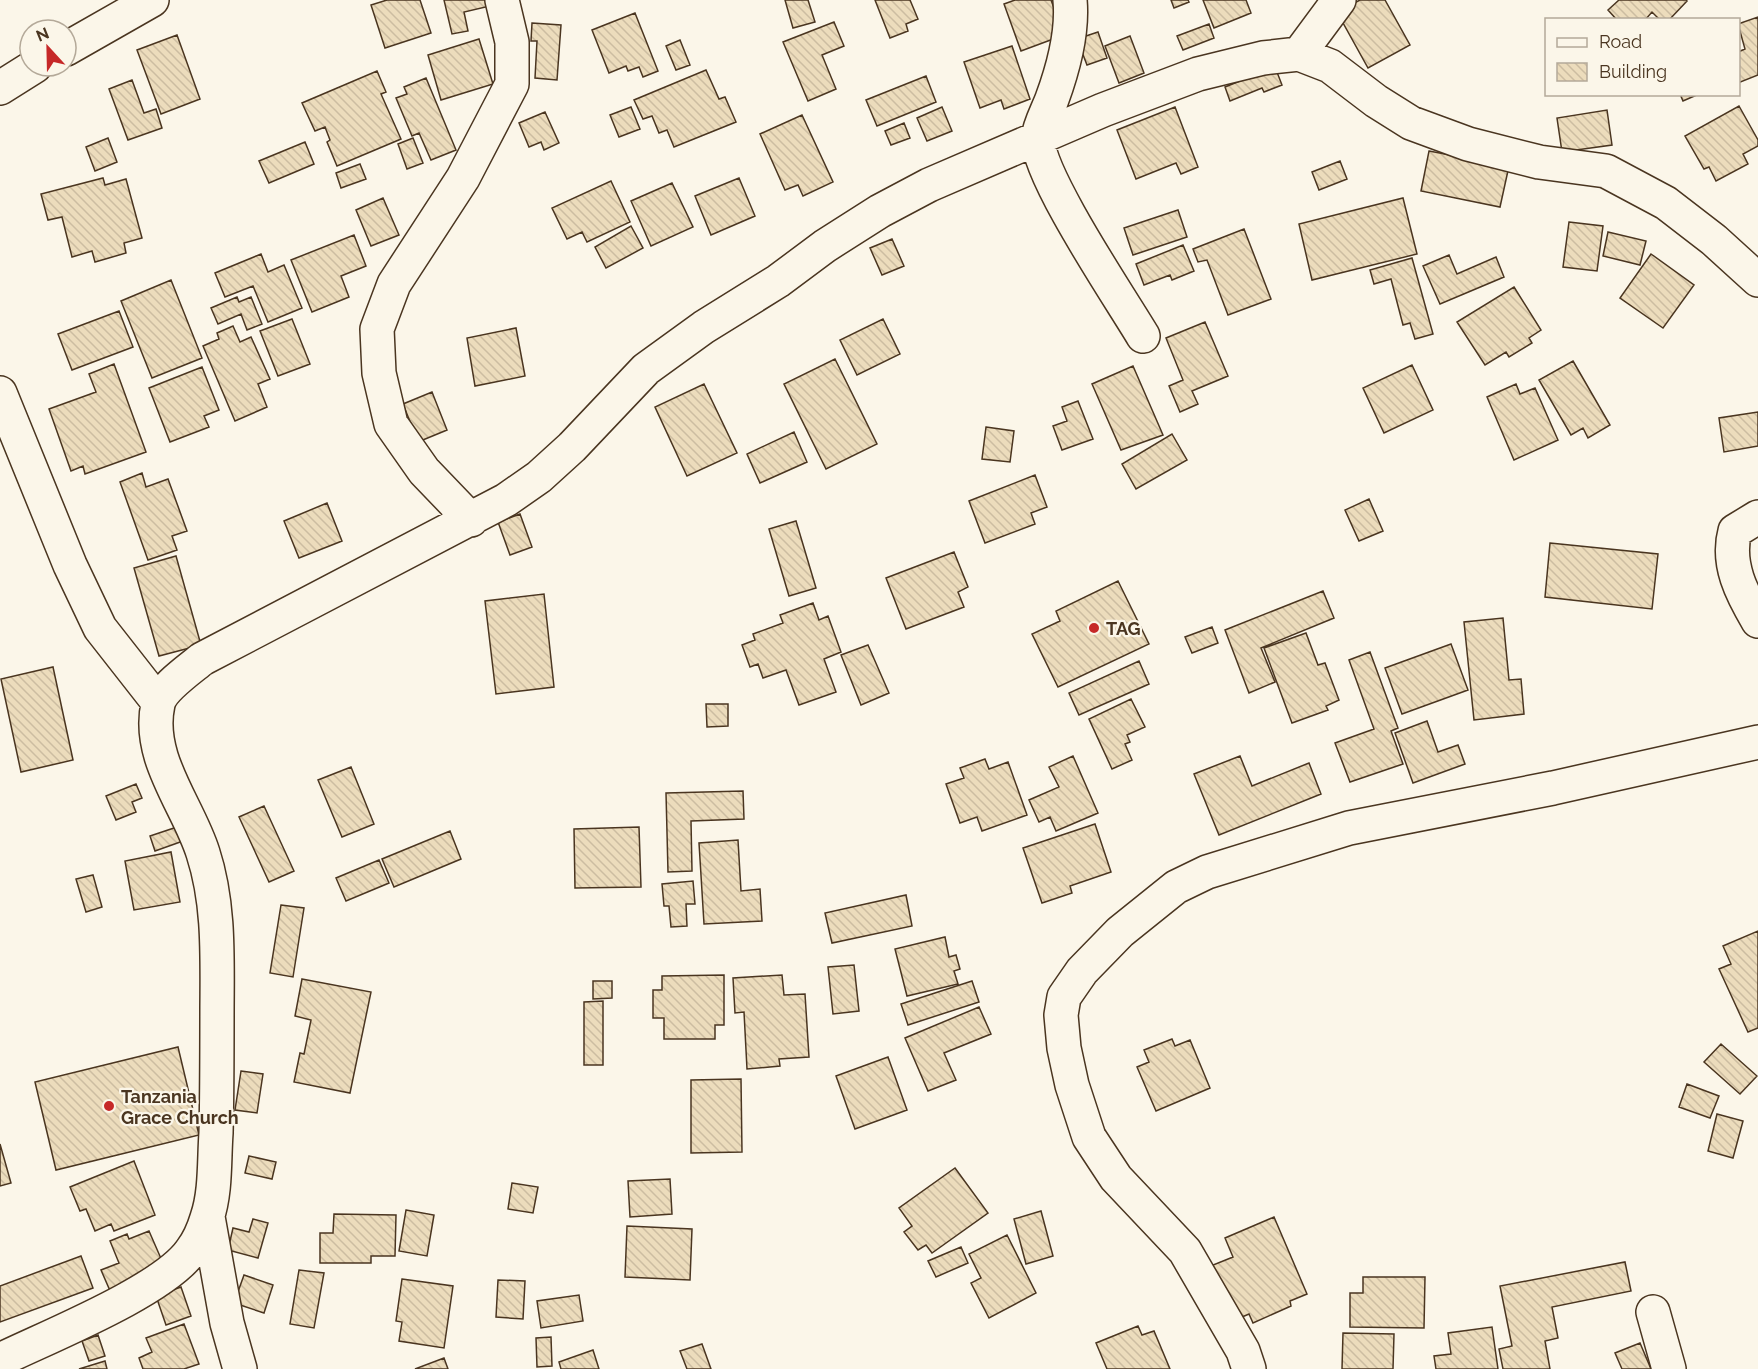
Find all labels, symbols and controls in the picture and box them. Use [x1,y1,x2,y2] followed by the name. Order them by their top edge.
[18,18,78,78] north arrow
[1545,18,1740,96] legend
[33,23,52,46] text: N
[1599,31,1642,52] text: Road
[1599,61,1667,82] text: Building
[1106,618,1141,639] place label: TAG
[1087,621,1101,635] marker: TAG
[121,1086,239,1128] place label: Tanzania Grace Church
[102,1099,116,1113] marker: Tanzania Grace Church

